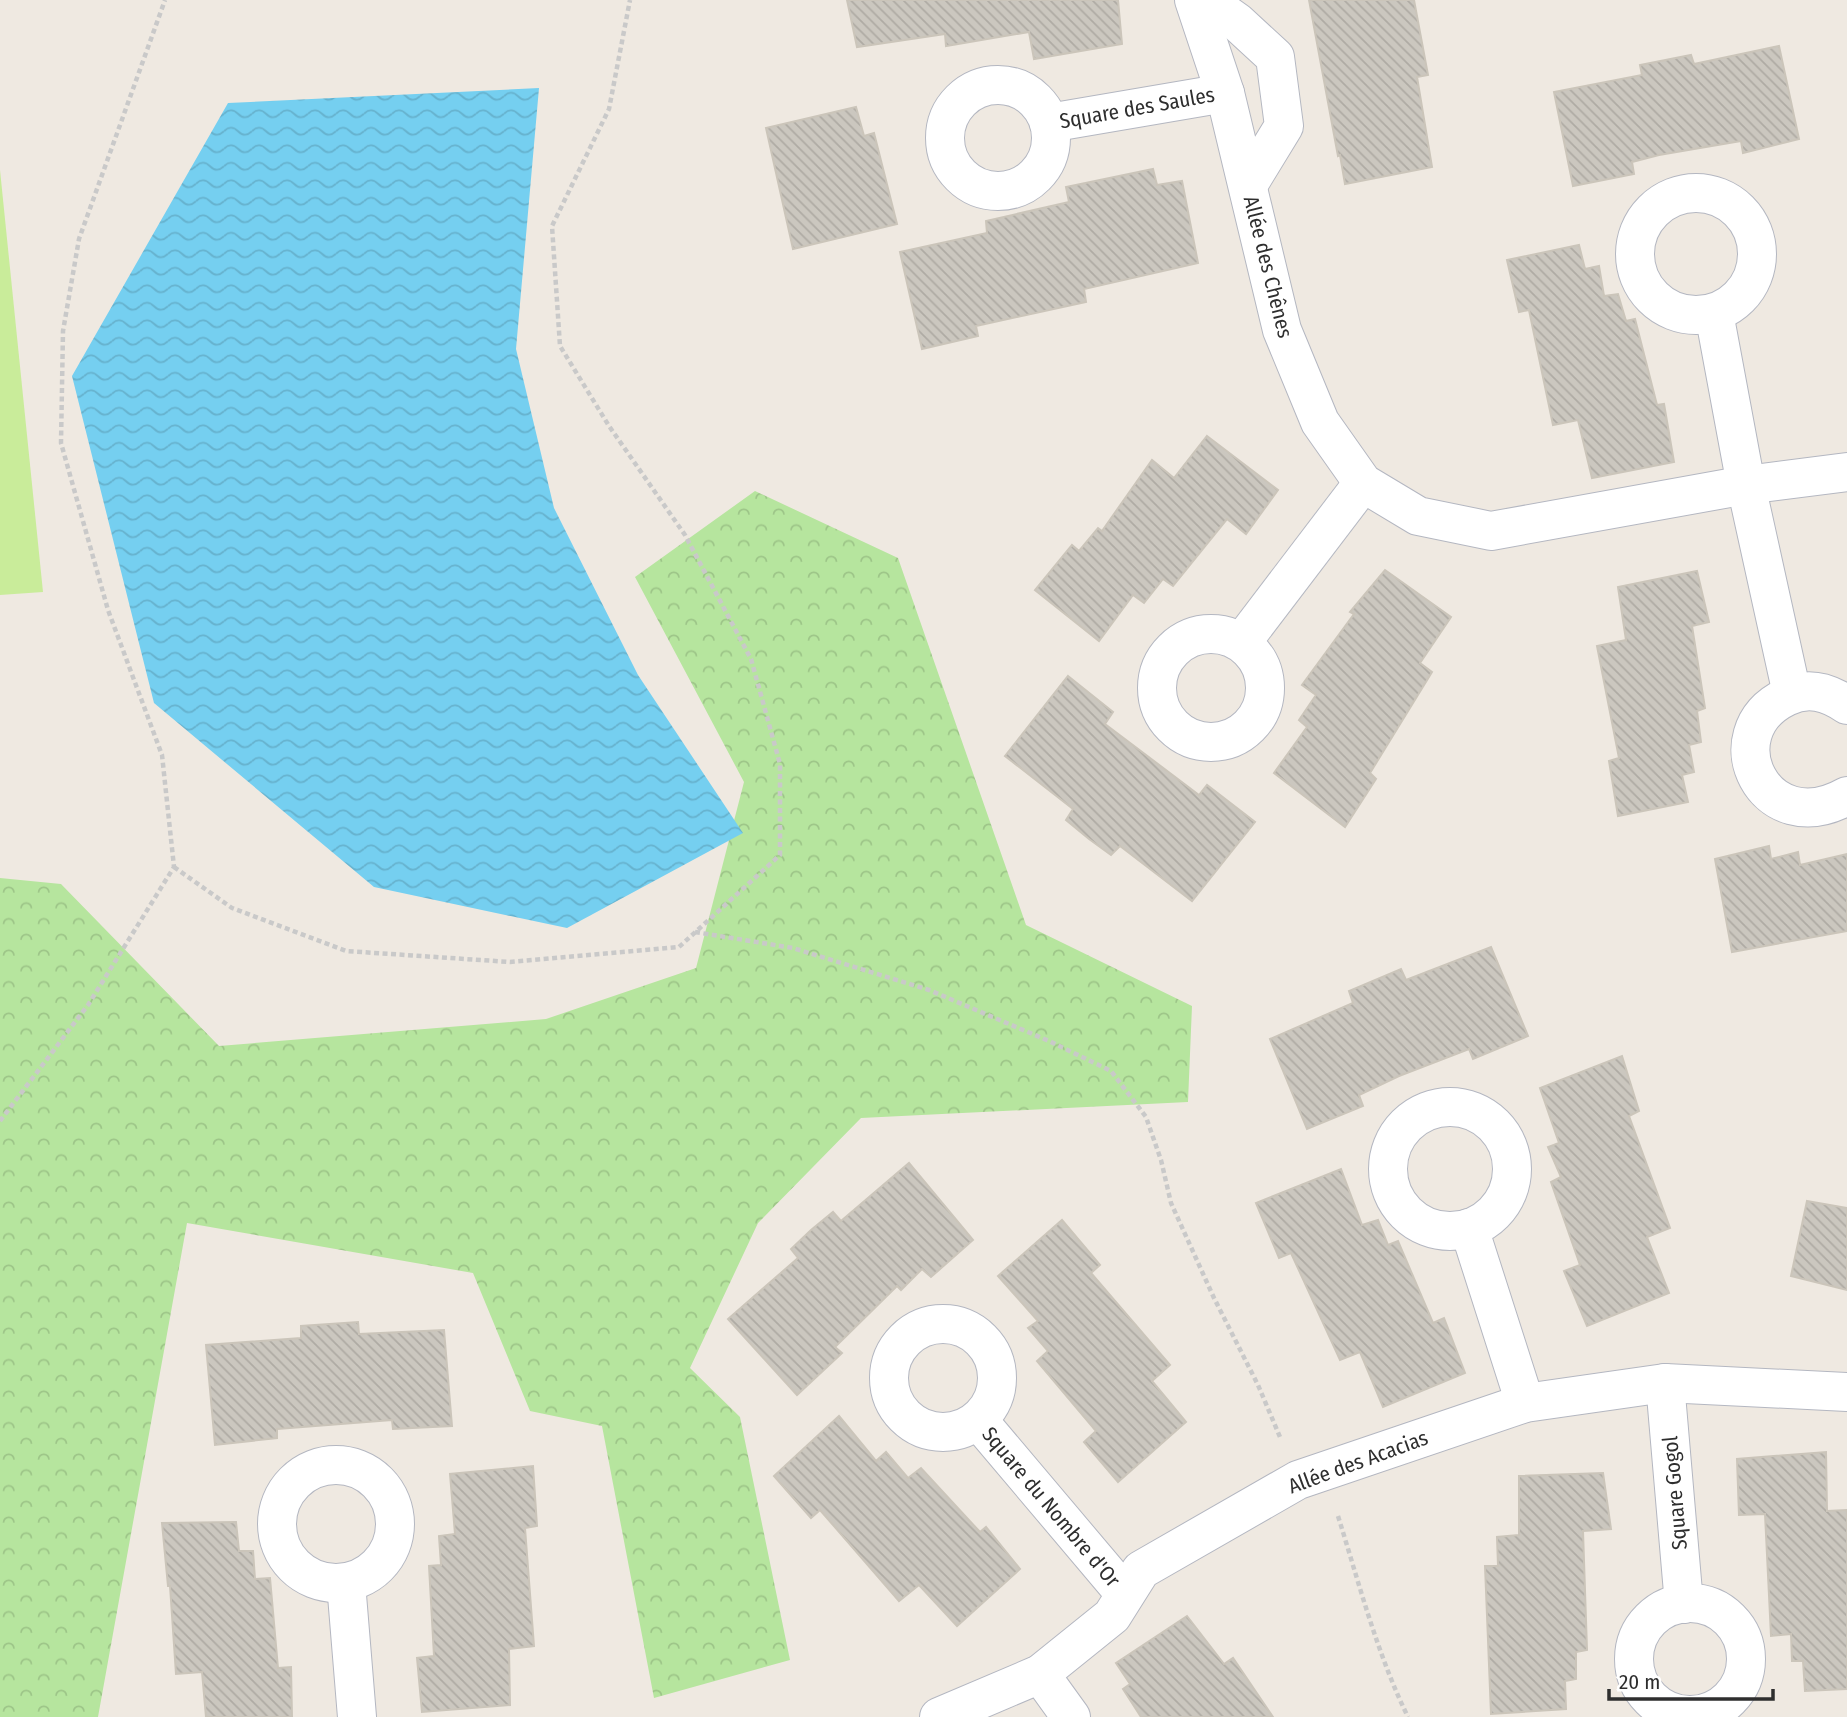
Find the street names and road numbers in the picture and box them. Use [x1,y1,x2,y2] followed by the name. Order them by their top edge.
[1057,82,1217,134] street label: Square des Saules
[1238,193,1298,341] street label: Allée des Chênes
[976,1422,1126,1593] street label: Square du Nombre d'Or
[1285,1425,1431,1499] street label: Allée des Acacias
[1657,1435,1693,1551] street label: Square Gogol

